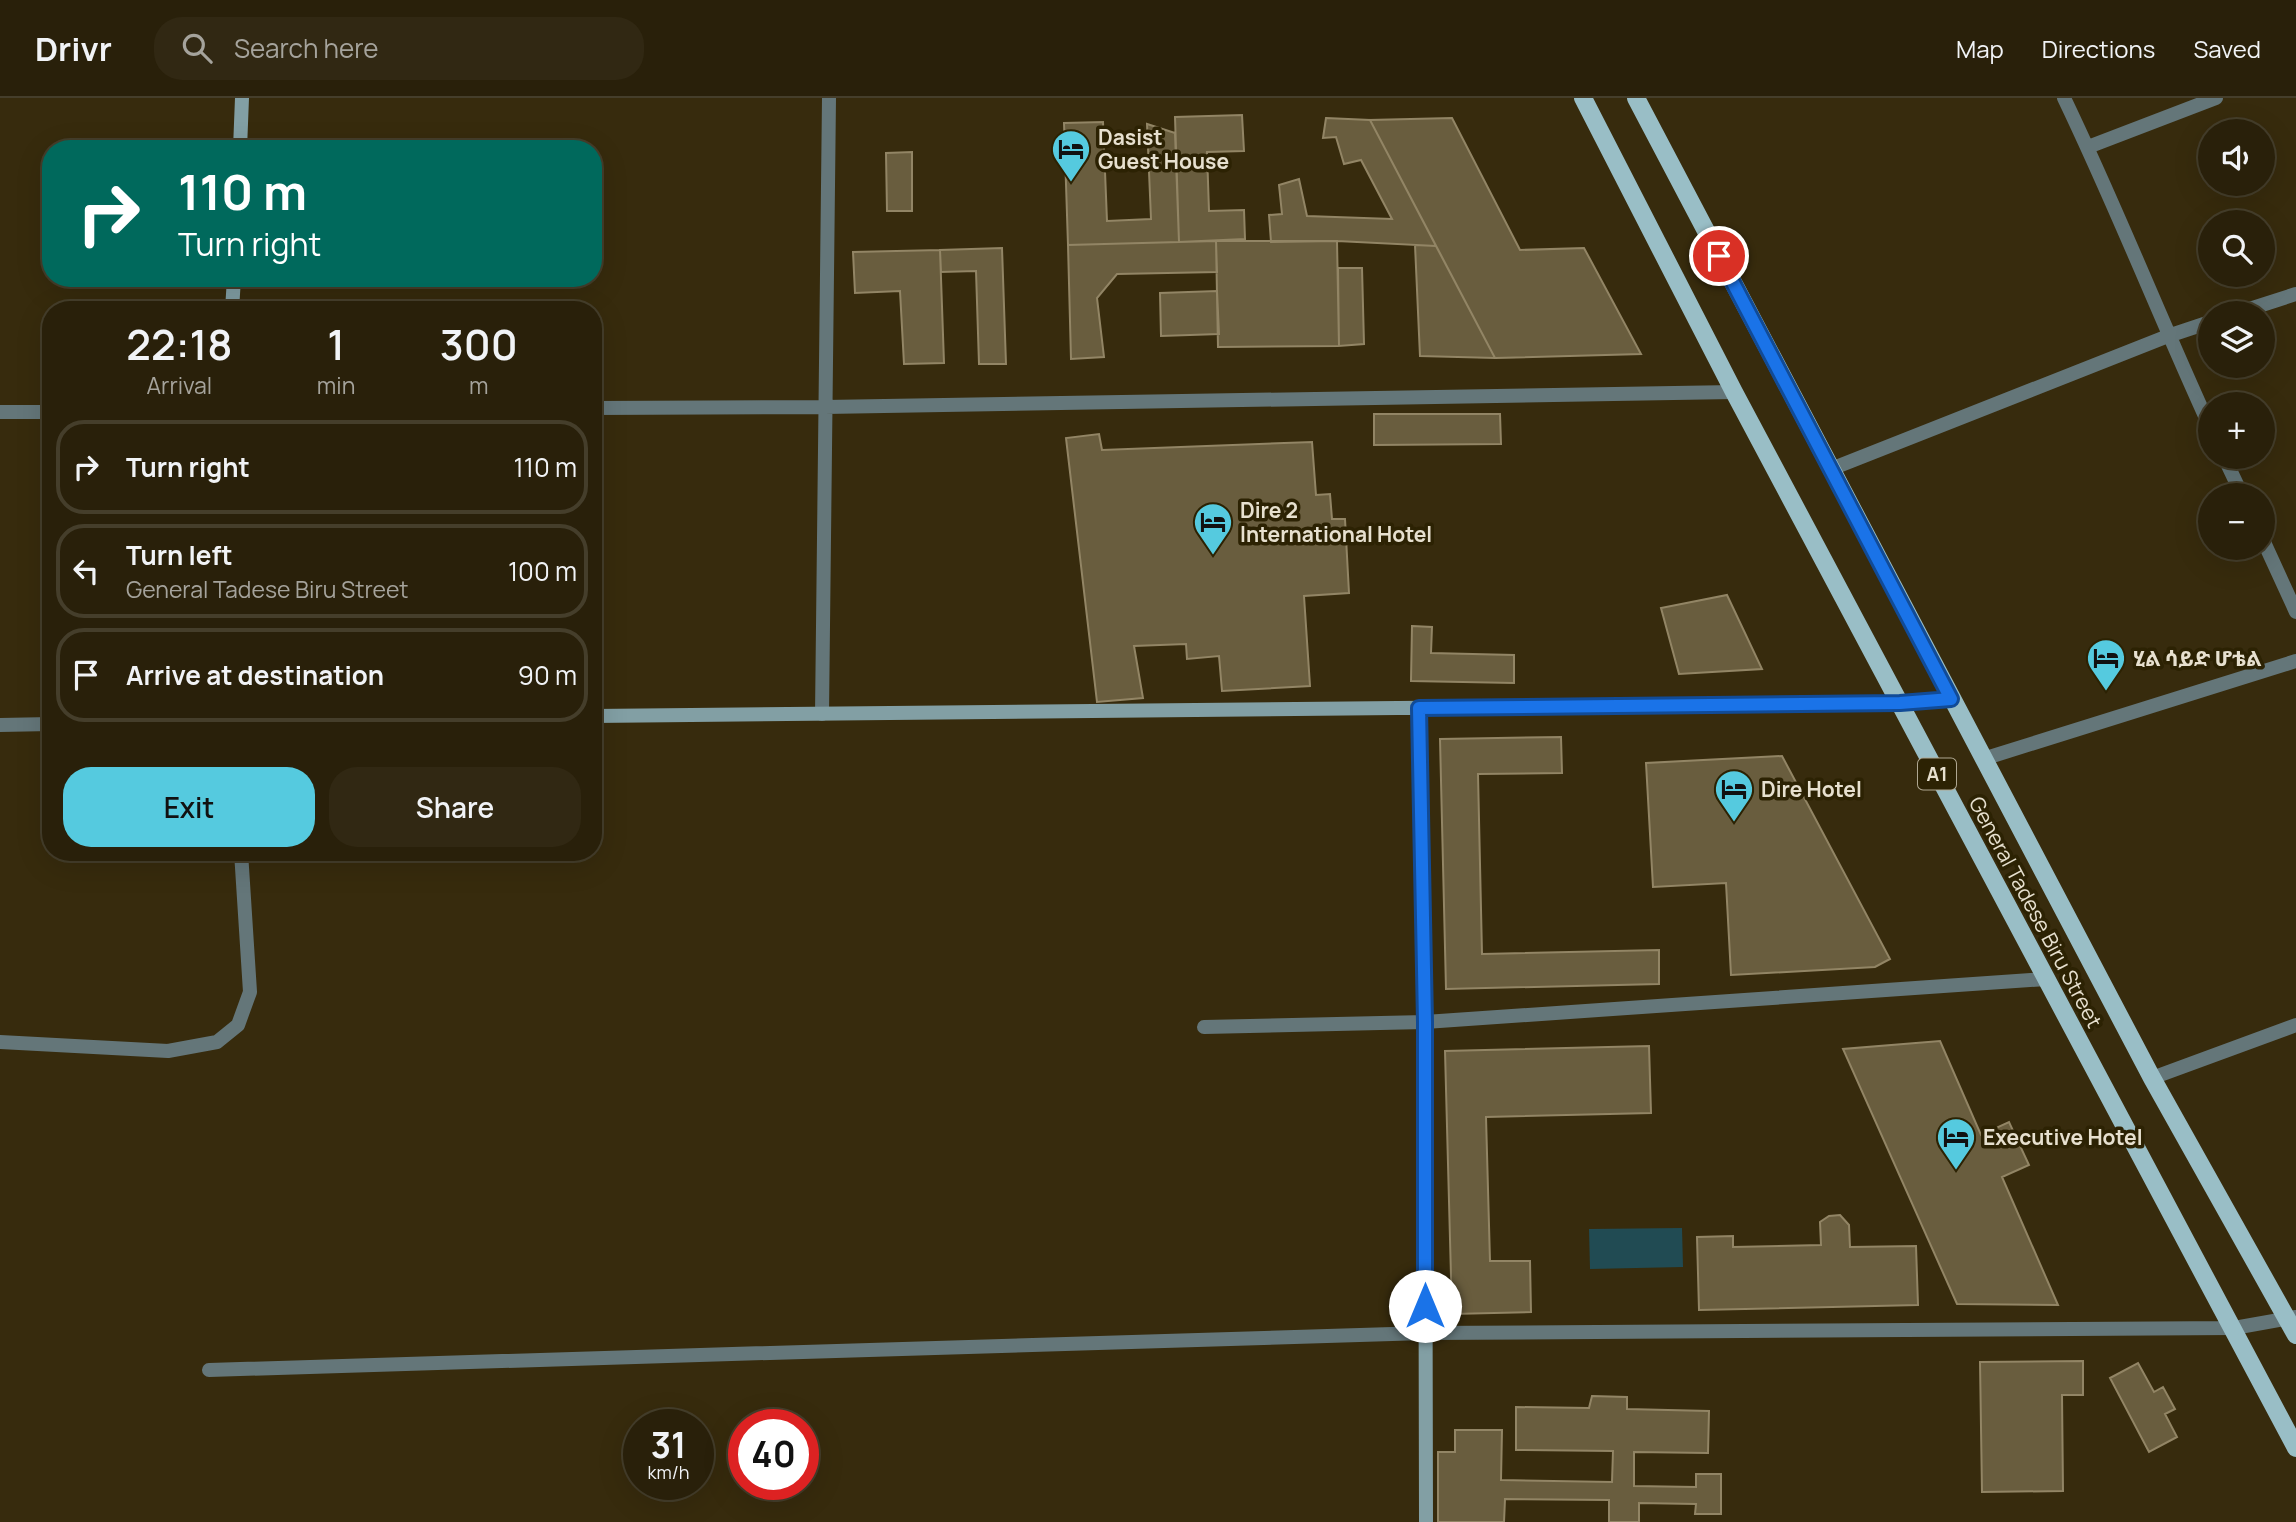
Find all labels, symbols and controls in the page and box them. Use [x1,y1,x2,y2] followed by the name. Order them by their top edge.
[154,17,644,80] search box
[35,26,112,71] text: Drivr
[178,29,216,67] icon: search
[234,30,378,66] text: Search here
[1956,32,2004,65] text: Map
[2042,32,2155,65] text: Directions
[2193,32,2261,65] text: Saved
[2198,119,2275,560] map controls
[2198,119,2275,196] button: sound
[1098,123,1229,175] place label: Dasist Guest House
[1050,128,1092,183] hotel icon: Dasist Guest House
[178,158,307,225] text: 110 m
[63,168,154,259] icon: right
[2198,210,2275,287] button: search
[178,222,321,266] text: Turn right
[1689,226,1749,286] pin
[1700,237,1738,275] icon: arrive
[2198,301,2275,378] button: layers
[126,315,232,373] text: 22:18
[327,315,345,373] text: 1
[440,315,518,373] text: 300
[147,369,212,401] text: Arrival
[317,369,355,401] text: min
[469,369,488,401] text: m
[2198,392,2275,469] button: +
[67,448,105,486] icon: right
[126,449,250,485] text: Turn right
[514,449,577,485] text: 110 m
[2198,483,2275,560] button: −
[1240,496,1432,548] place label: Dire 2 International Hotel
[1192,501,1234,556] hotel icon: Dire 2 International Hotel
[126,537,233,573] text: Turn left
[67,552,105,590] icon: left
[508,553,577,589] text: 100 m
[126,573,409,605] text: General Tadese Biru Street
[2085,637,2127,692] hotel icon: ሂል ሳይድ ሆቴል
[2133,644,2262,672] place label: ሂል ሳይድ ሆቴል
[67,656,105,694] icon: arrive
[126,657,384,693] text: Arrive at destination
[518,657,577,693] text: 90 m
[1918,758,1956,790] road number: A1
[63,767,315,847] button: Exit
[329,767,581,847] button: Share
[1713,768,1755,823] hotel icon: Dire Hotel
[1761,775,1862,803] place label: Dire Hotel
[1963,792,2109,1032] street label: General Tadese Biru Street
[1935,1116,1977,1171] hotel icon: Executive Hotel
[1983,1123,2143,1151] place label: Executive Hotel
[1388,1269,1462,1343] position arrow
[728,1409,819,1500] speed limit sign: 40
[651,1421,686,1469] text: 31
[648,1460,689,1484] text: km/h

